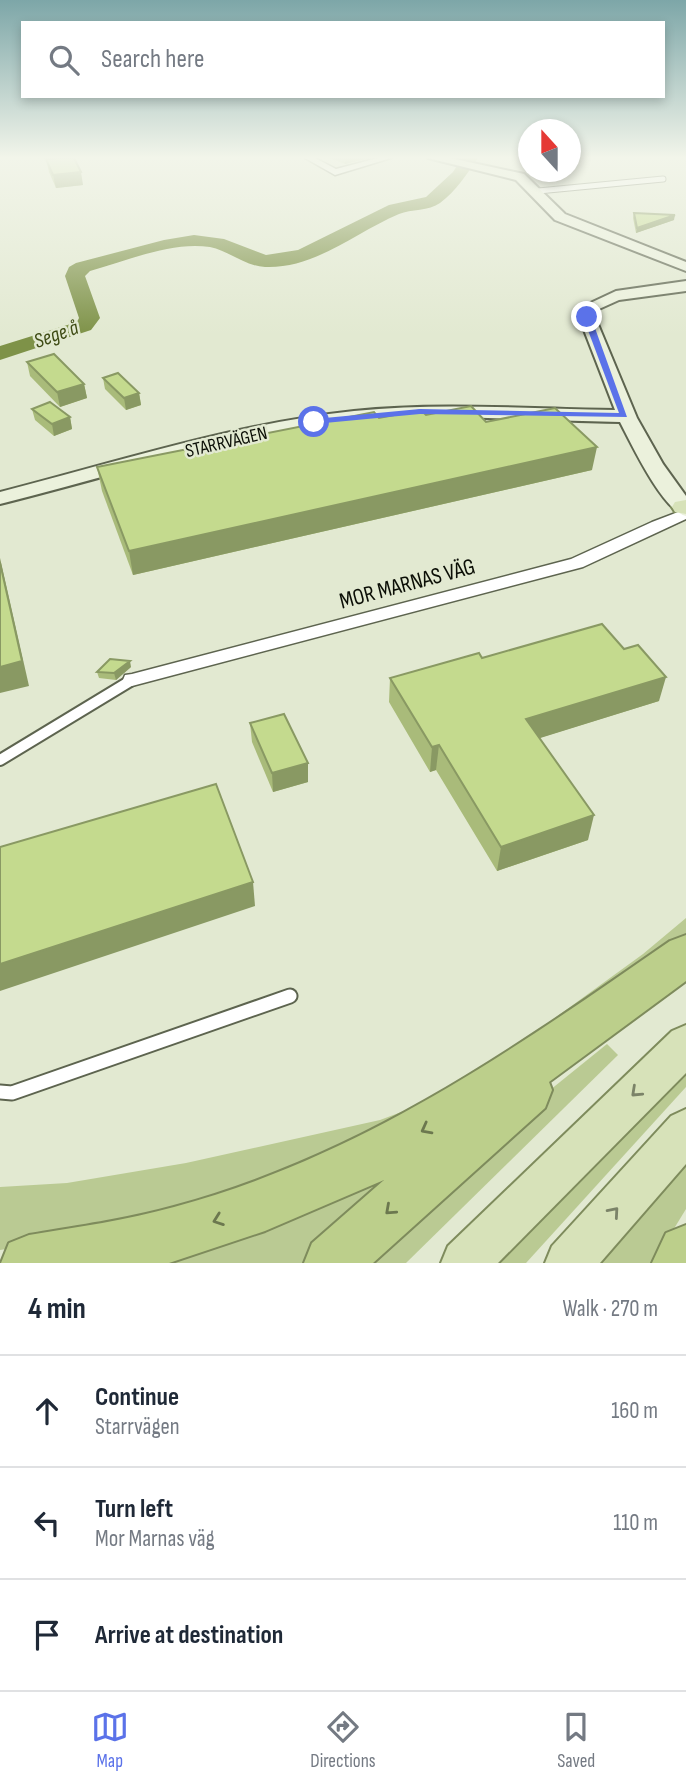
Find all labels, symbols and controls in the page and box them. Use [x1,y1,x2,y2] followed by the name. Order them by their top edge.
[21,21,665,98] search box
[45,41,83,79] icon: search
[101,44,204,75] text: Search here
[518,119,581,182] north arrow
[571,301,602,332] route end
[31,315,82,354] water label: Sege å
[298,406,329,437] route start
[183,422,270,463] street label: STARRVÄGEN
[336,552,478,616] street label: MOR MARNAS VÄG
[632,1084,645,1097] one-way arrow
[421,1121,433,1134] one-way arrow
[385,1201,398,1214] one-way arrow
[606,1207,618,1220] one-way arrow
[212,1212,224,1226] one-way arrow
[28,1291,86,1327] text: 4 min
[563,1295,658,1323] text: Walk · 270 m
[95,1382,179,1413] text: Continue
[28,1392,66,1430] icon: ahead
[611,1397,658,1425] text: 160 m
[95,1413,180,1441] text: Starrvägen
[95,1494,173,1525] text: Turn left
[28,1504,66,1542] icon: left
[613,1509,658,1537] text: 110 m
[95,1525,215,1553] text: Mor Marnas väg
[28,1616,66,1654] icon: arrive
[95,1620,283,1651] text: Arrive at destination
[91,1708,129,1773] tab: Map
[310,1708,376,1773] tab: Directions
[557,1708,595,1773] tab: Saved

